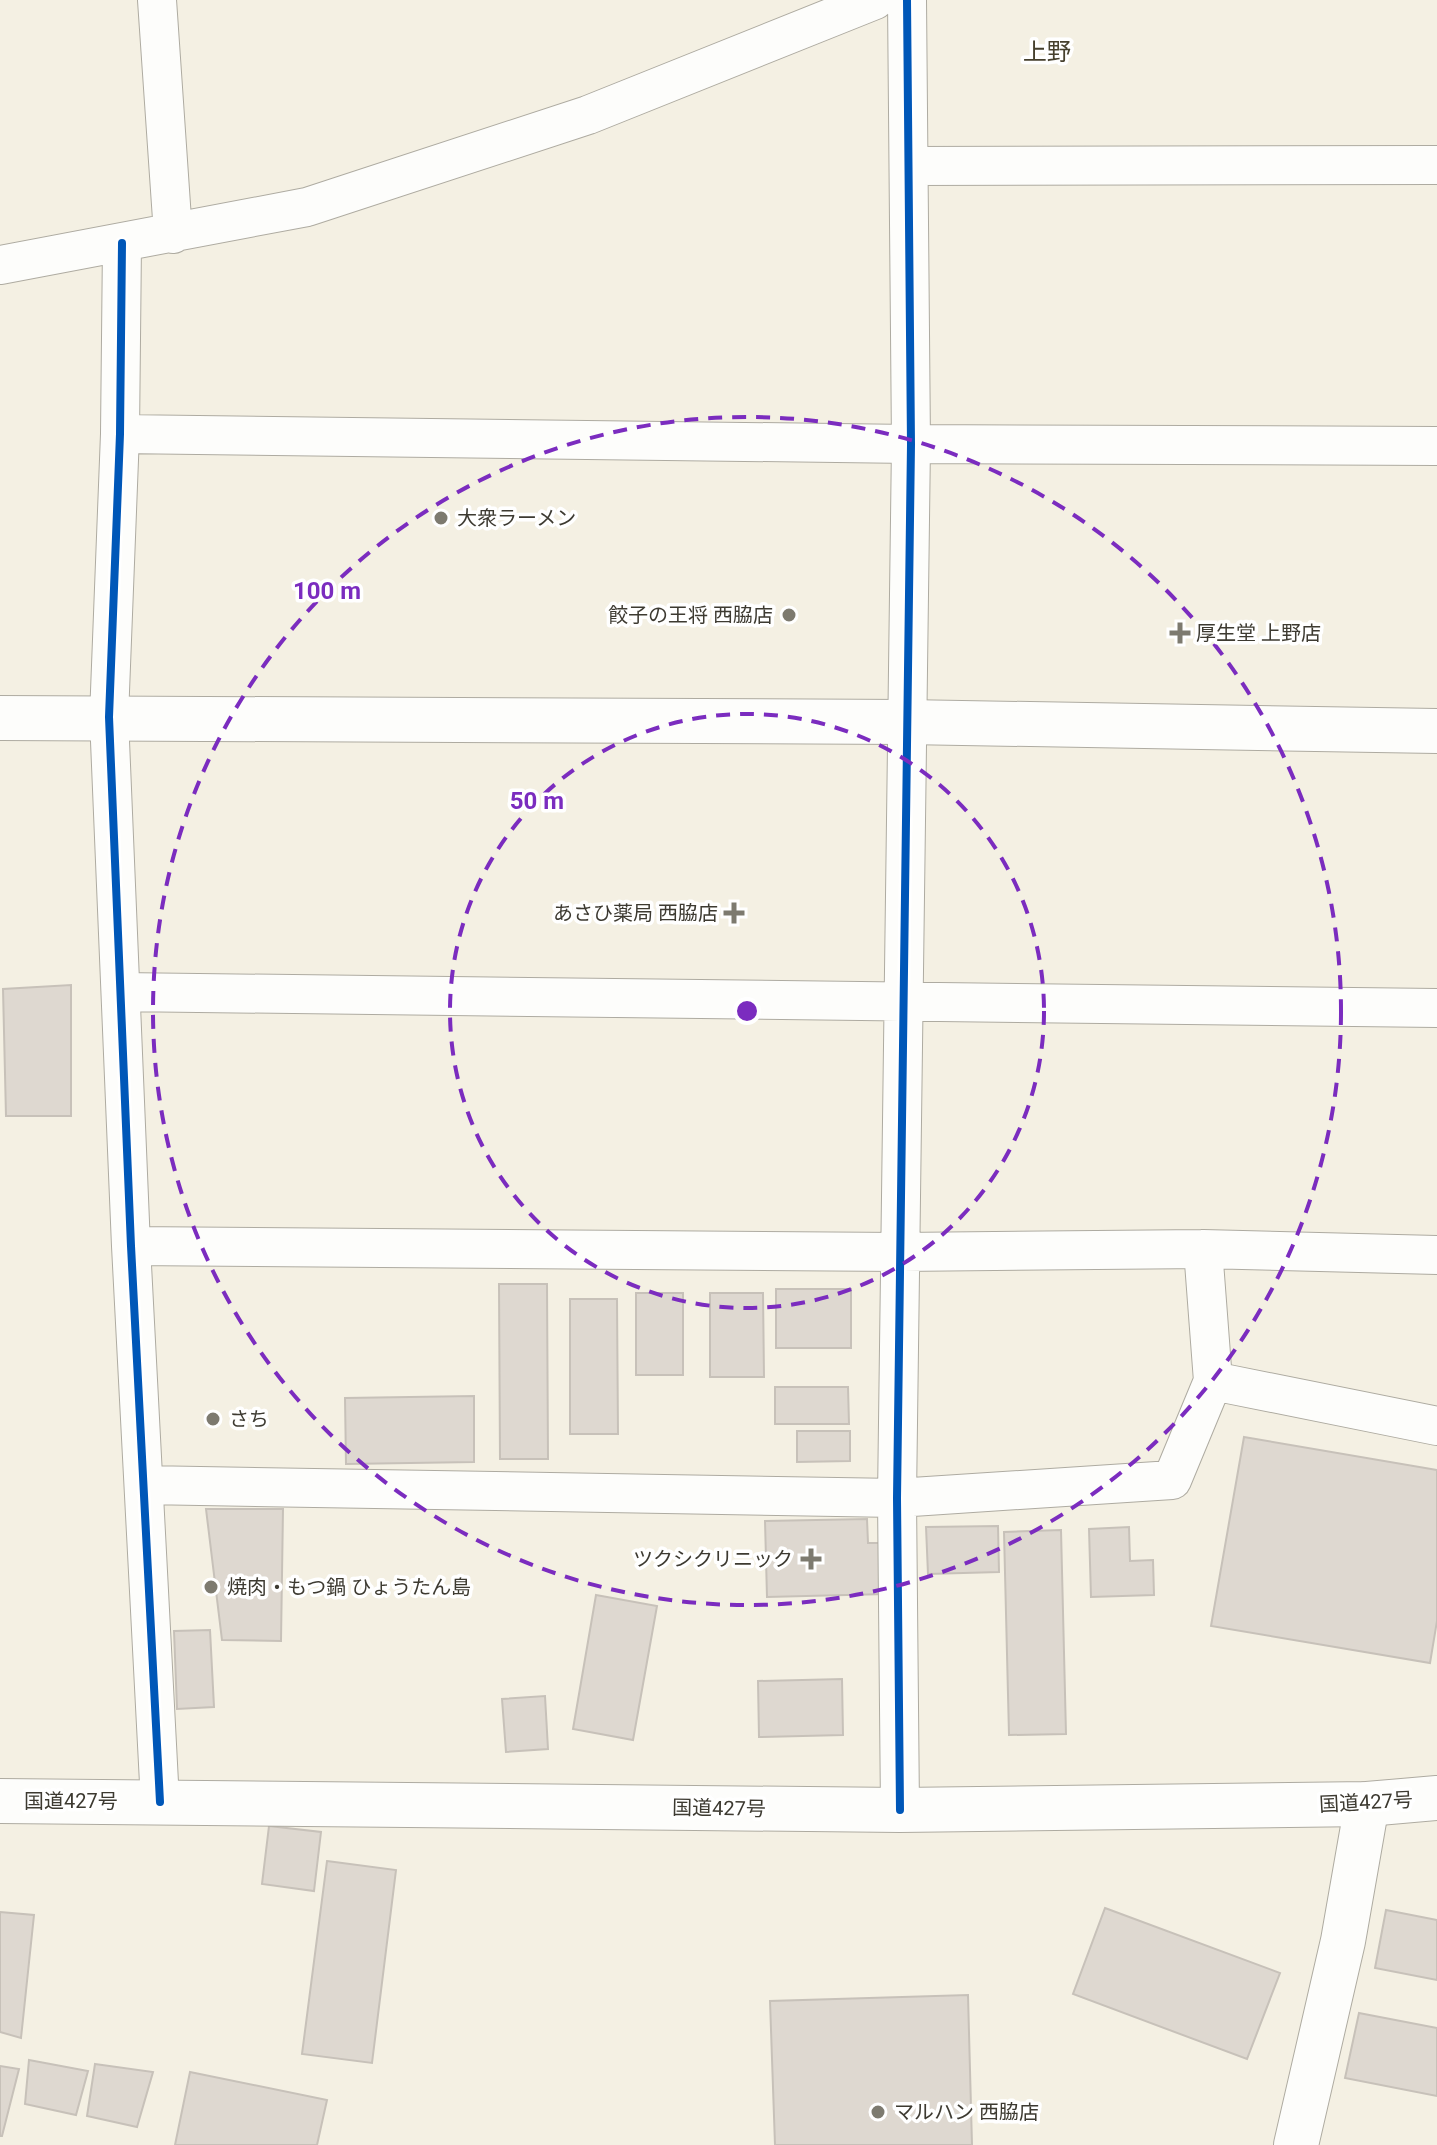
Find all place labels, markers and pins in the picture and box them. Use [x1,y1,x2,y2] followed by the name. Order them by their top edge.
[457,506,576,530] place label: 大衆ラーメン
[432,509,450,527] marker: 大衆ラーメン
[608,603,773,627] place label: 餃子の王将 西脇店
[780,606,798,624] marker: 餃子の王将 西脇店
[1196,621,1321,645] place label: 厚生堂 上野店
[1171,624,1189,642] marker: 厚生堂 上野店
[553,901,718,925] place label: あさひ薬局 西脇店
[725,904,743,922] marker: あさひ薬局 西脇店
[733,997,761,1025] centre of rings
[229,1407,269,1431] place label: さち
[204,1410,222,1428] marker: さち
[633,1547,793,1571] place label: ツクシクリニック
[800,1548,822,1570] marker: ツクシクリニック
[227,1575,471,1599] place label: 焼肉・もつ鍋 ひょうたん島
[202,1578,220,1596] marker: 焼肉・もつ鍋 ひょうたん島
[894,2100,1039,2124] place label: マルハン 西脇店
[869,2103,887,2121] marker: マルハン 西脇店

